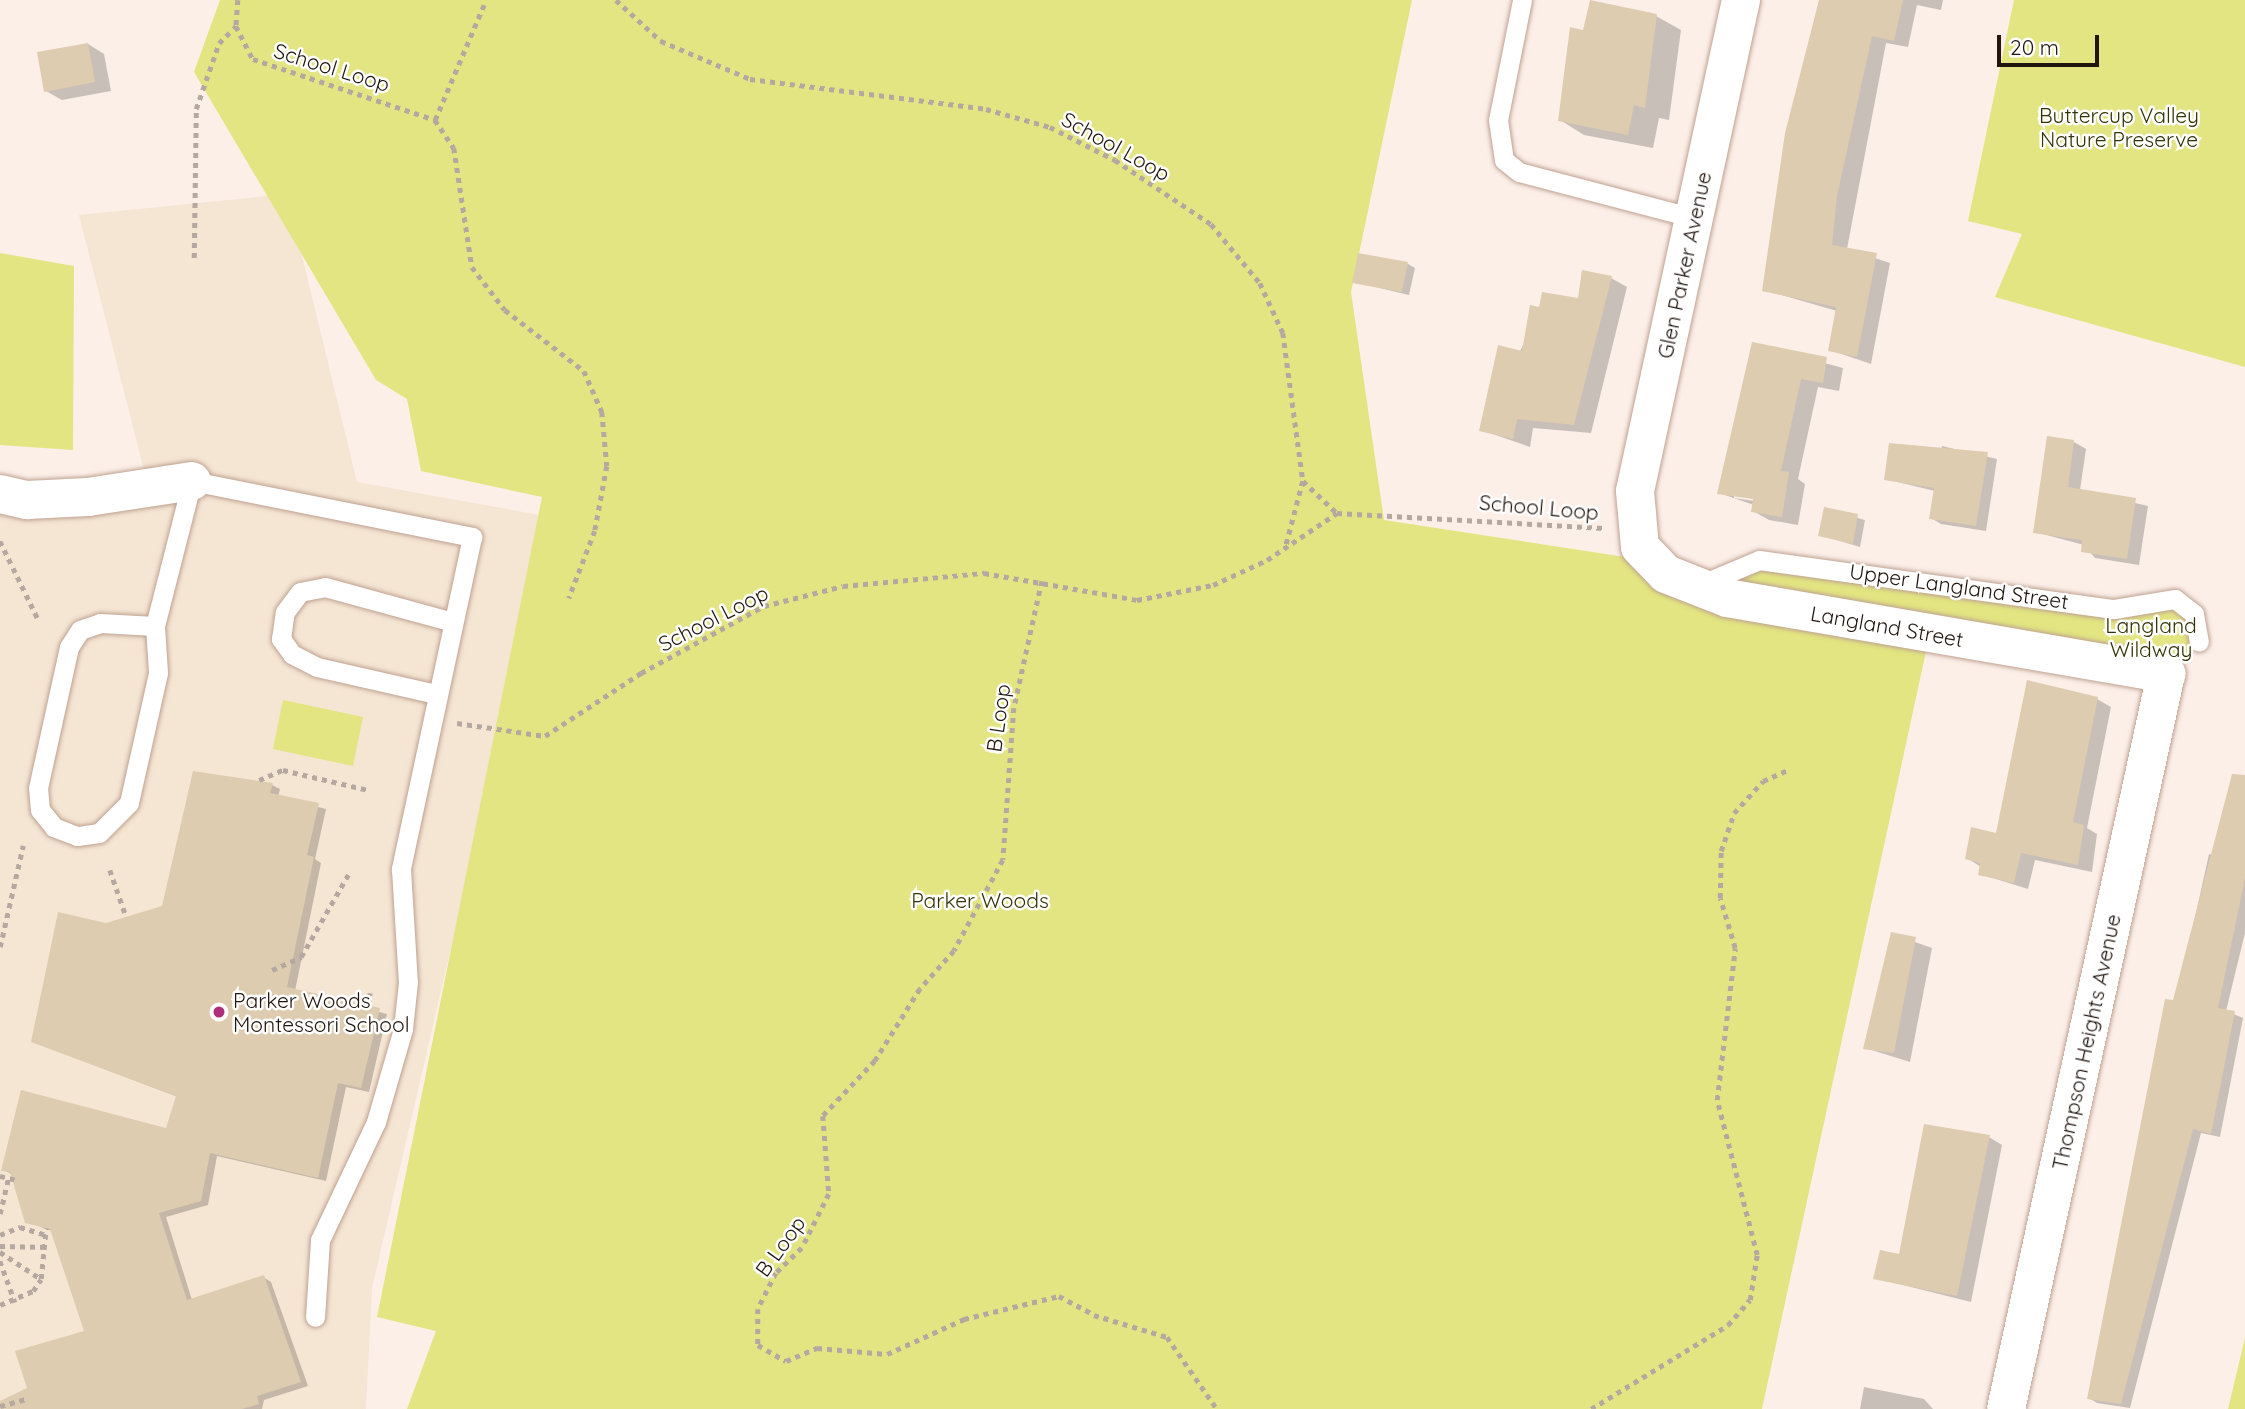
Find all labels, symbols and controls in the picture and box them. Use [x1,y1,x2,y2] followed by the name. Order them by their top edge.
[2000,21,2102,65] scale bar
[2010,34,2059,60] text: 20 m
[271,37,393,97] street label: School Loop
[2039,102,2199,152] park label: Buttercup Valley Nature Preserve
[1057,106,1175,186] street label: School Loop
[1652,169,1716,361] street label: Glen Parker Avenue
[1478,489,1600,525] street label: School Loop
[1848,558,2070,614] street label: Upper Langland Street
[654,580,772,656] street label: School Loop
[1809,600,1965,652] street label: Langland Street
[2105,612,2197,662] park label: Langland Wildway
[981,682,1015,754] street label: B Loop
[911,887,1049,913] park label: Parker Woods
[2047,912,2125,1172] street label: Thompson Heights Avenue
[233,987,410,1037] place label: Parker Woods Montessori School
[211,1004,227,1020] marker: Parker Woods Montessori School
[750,1211,810,1281] street label: B Loop

